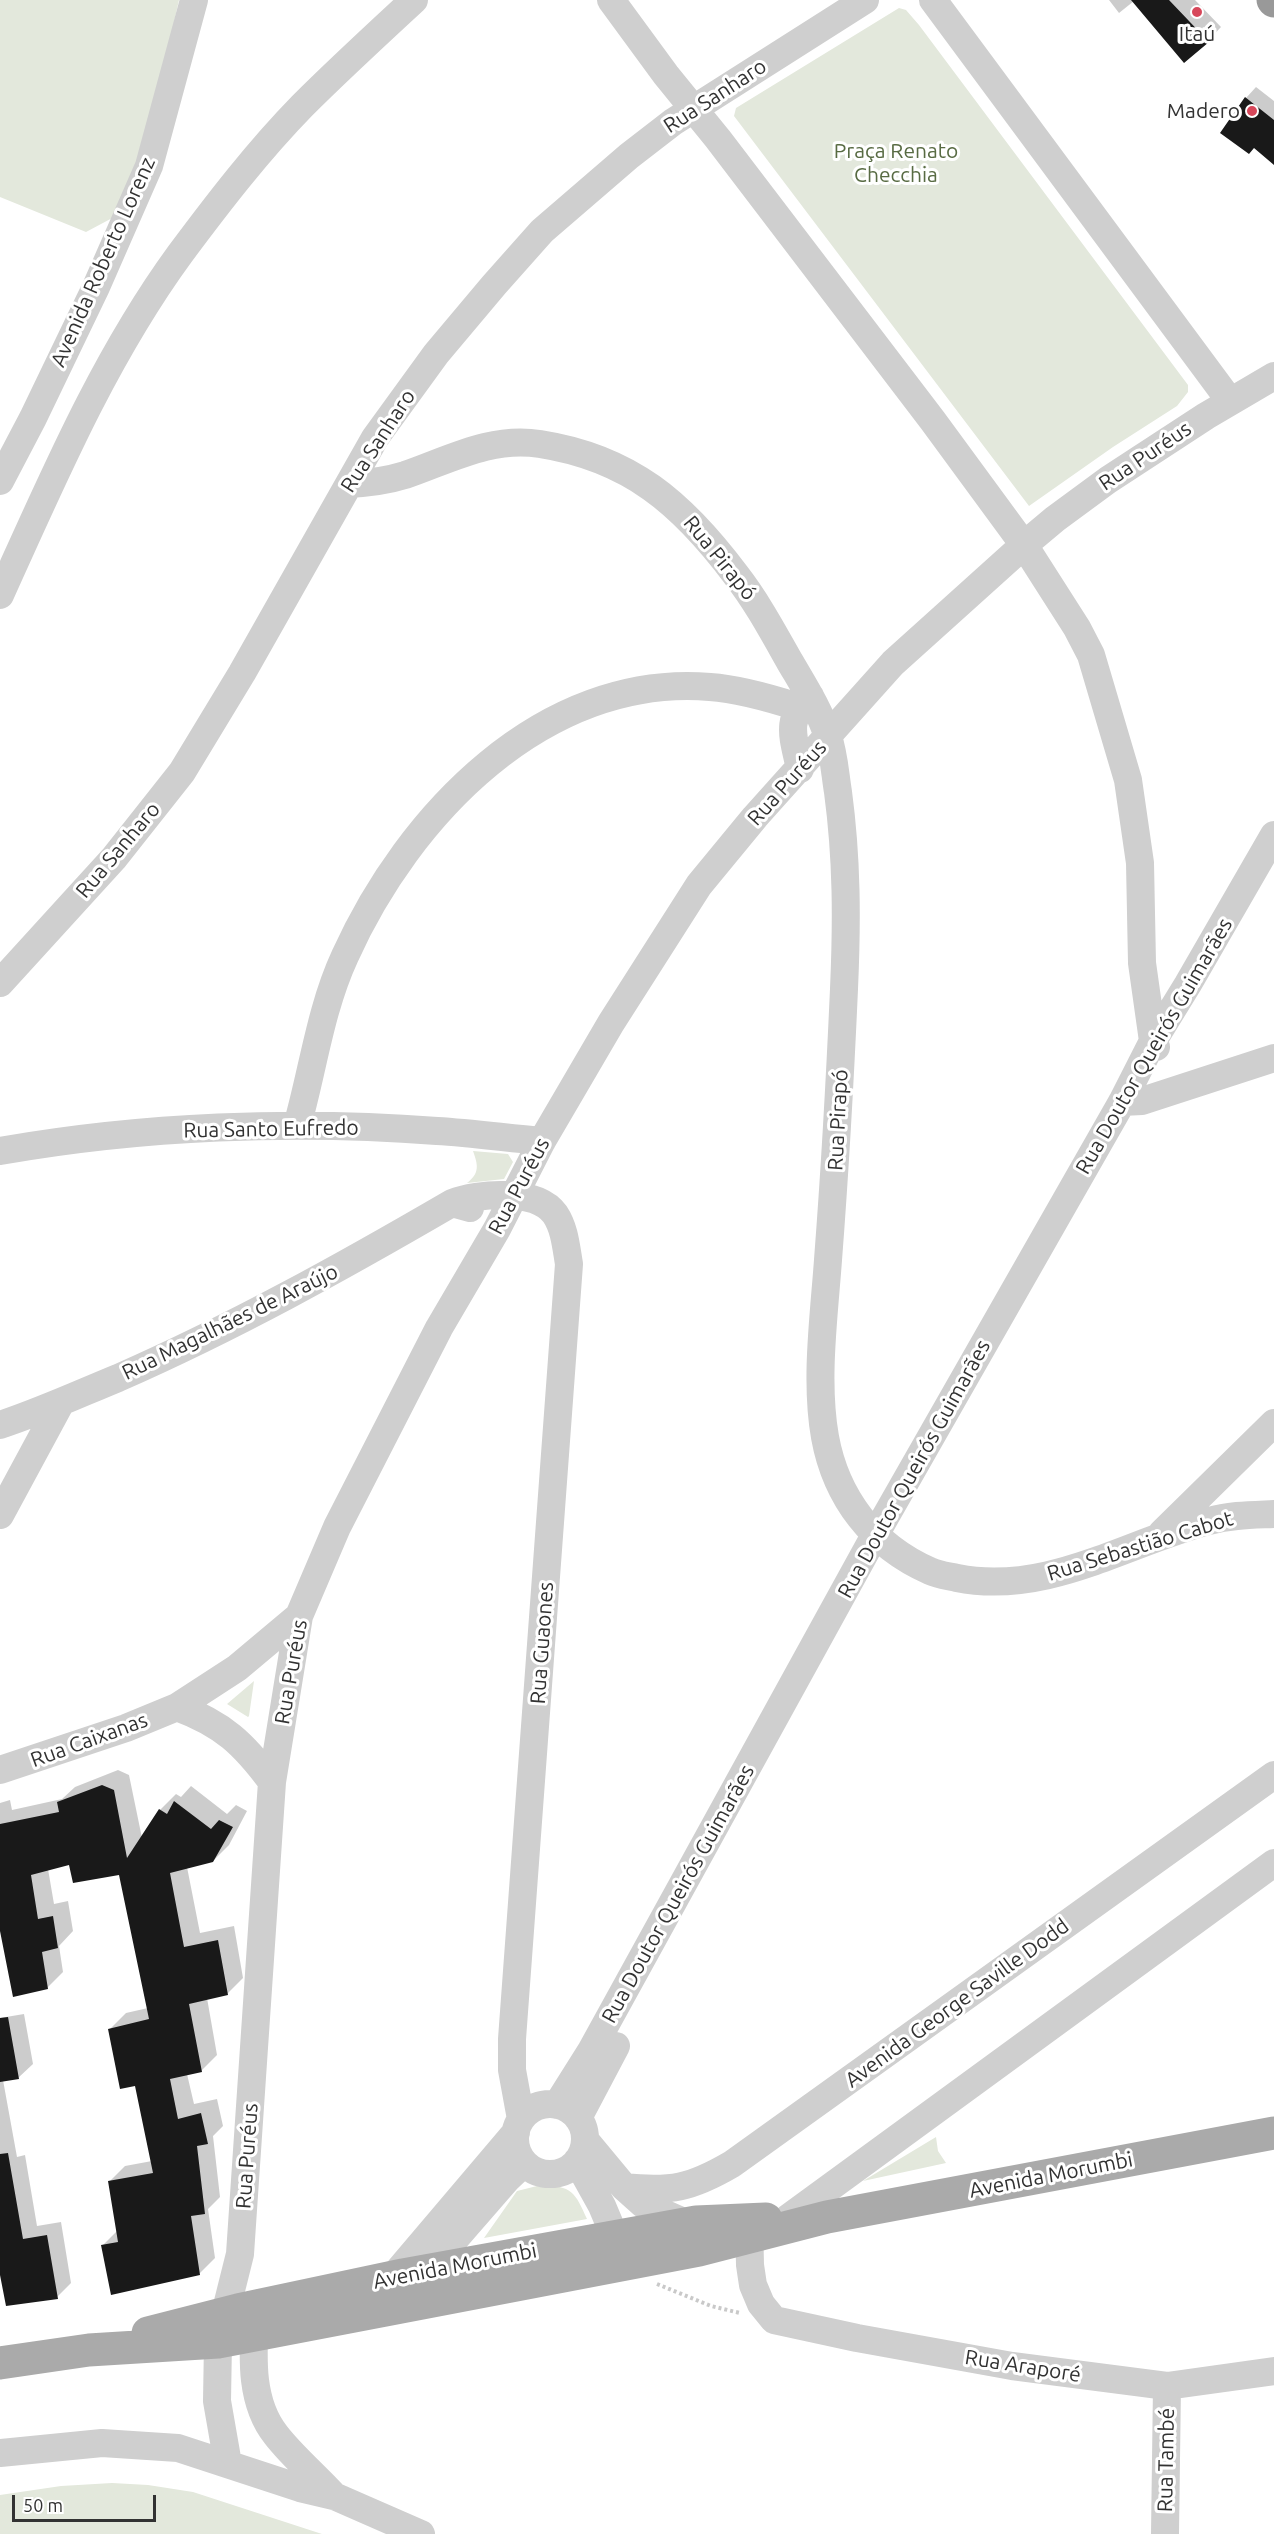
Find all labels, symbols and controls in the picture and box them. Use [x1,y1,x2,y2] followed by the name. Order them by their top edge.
[1190,5,1204,19] marker: Itaú
[1179,21,1215,47] place label: Itaú
[659,53,771,139] street label: Rua Sanharo
[1167,98,1240,124] place label: Madero
[1245,104,1259,118] marker: Madero
[834,138,958,188] park label: Praça Renato Checchia
[45,153,161,371] street label: Avenida Roberto Lorenz
[335,385,421,497] street label: Rua Sanharo
[1094,416,1196,496] street label: Rua Puréus
[678,511,762,605] street label: Rua Pirapó
[742,735,832,831] street label: Rua Puréus
[71,797,165,903] street label: Rua Sanharo
[1070,913,1238,1179] street label: Rua Doutor Queirós Guimarães
[823,1069,853,1171] street label: Rua Pirapó
[183,1115,359,1143] street label: Rua Santo Eufredo
[483,1133,555,1239] street label: Rua Puréus
[118,1259,342,1385] street label: Rua Magalhães de Araújo
[832,1335,996,1603] street label: Rua Doutor Queirós Guimarães
[1044,1506,1236,1586] street label: Rua Sebastião Cabot
[525,1581,559,1705] street label: Rua Guaones
[269,1618,313,1726] street label: Rua Puréus
[27,1707,151,1773] street label: Rua Caixanas
[596,1760,760,2028] street label: Rua Doutor Queirós Guimarães
[840,1913,1074,2093] street label: Avenida George Saville Dodd
[231,2102,263,2210] street label: Rua Puréus
[967,2147,1135,2203] street label: Avenida Morumbi
[371,2238,539,2294] street label: Avenida Morumbi
[963,2344,1083,2388] street label: Rua Araporé
[1152,2408,1180,2512] street label: Rua També
[15,2483,159,2521] scale bar
[23,2495,63,2515] text: 50 m

